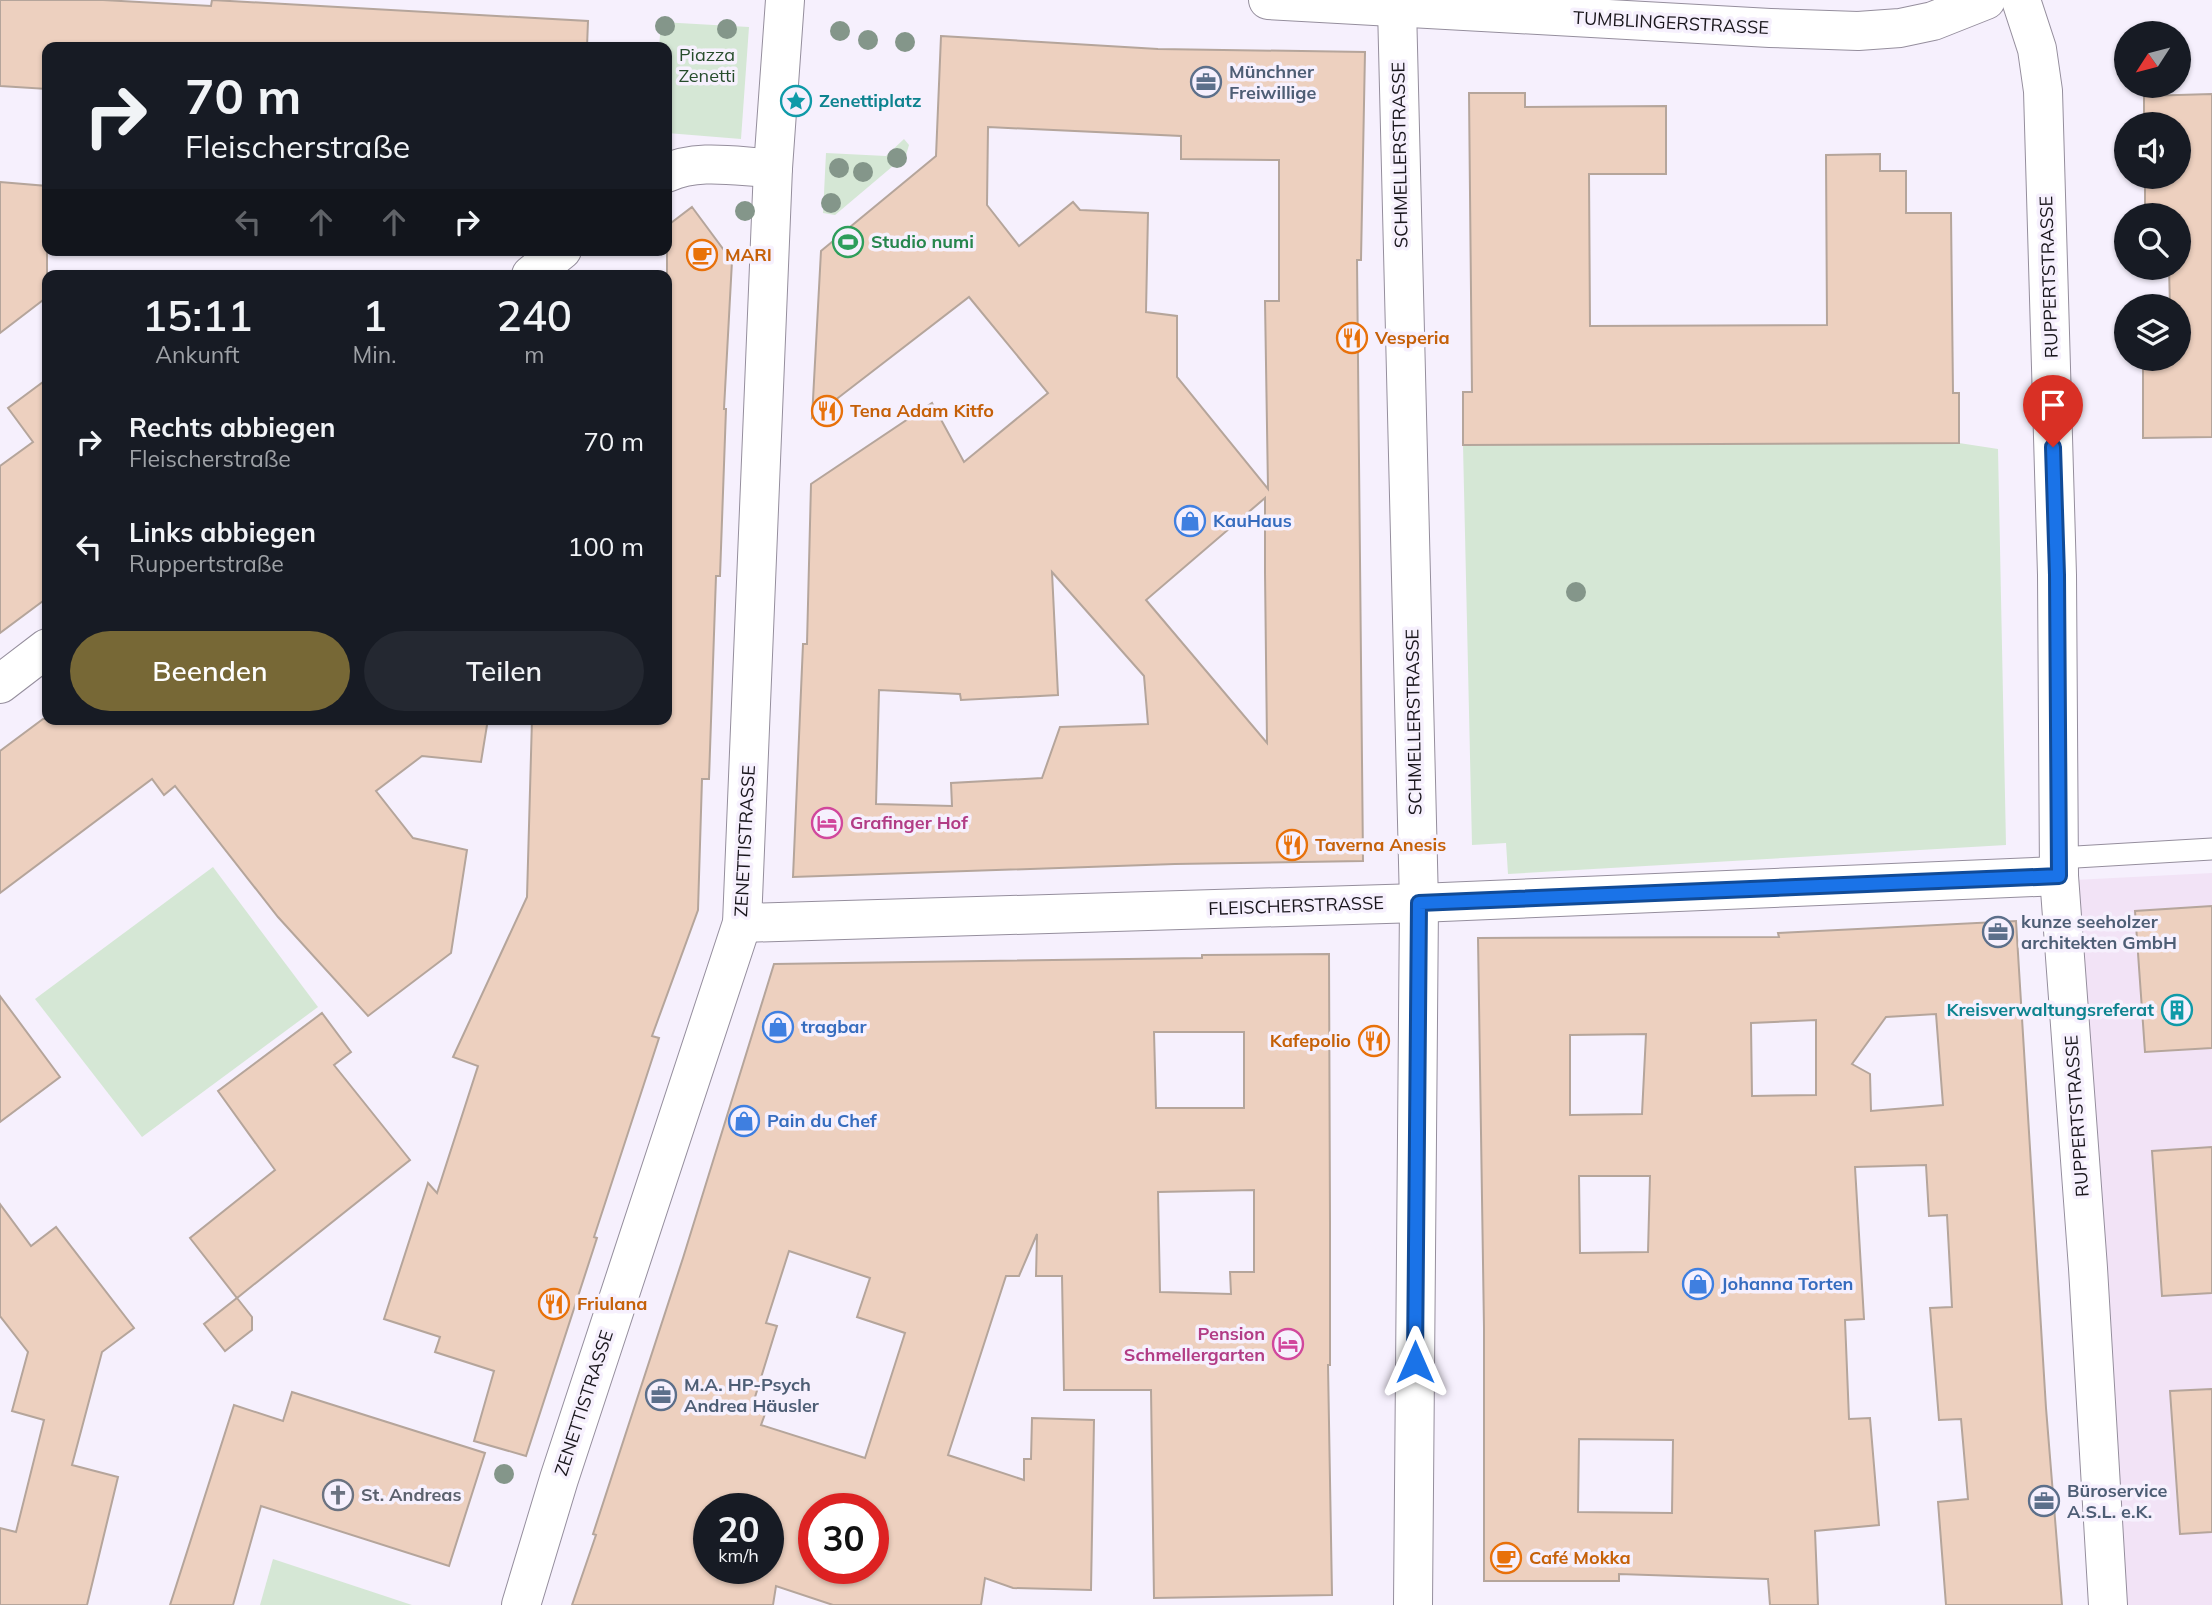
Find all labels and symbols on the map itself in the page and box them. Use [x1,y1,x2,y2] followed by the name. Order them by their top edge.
[1573,6,1769,39] street label: TUMBLINGERSTRASSE
[2114,21,2191,98] north arrow
[678,43,736,87] park label: Piazza Zenetti
[1229,60,1316,104] place label: Münchner Freiwillige
[1386,62,1413,248] street label: SCHMELLERSTRASSE
[1189,65,1223,99] office icon: Münchner Freiwillige
[779,84,813,118] place icon: Zenettiplatz
[819,89,921,112] place label: Zenettiplatz
[2034,195,2063,359] street label: RUPPERTSTRASSE
[831,225,865,259] sports icon: Studio numi
[871,230,974,253] place label: Studio numi
[685,238,719,272] cafe icon: MARI
[725,243,772,266] place label: MARI
[1335,321,1369,355] restaurant icon: Vesperia
[1374,326,1450,349] place label: Vesperia
[2023,375,2083,447] pin
[810,394,844,428] restaurant icon: Tena Adam Kitfo
[850,399,994,422] place label: Tena Adam Kitfo
[1173,504,1207,538] shop icon: KauHaus
[1213,509,1292,532] place label: KauHaus
[1400,629,1427,815] street label: SCHMELLERSTRASSE
[729,765,760,917] street label: ZENETTISTRASSE
[810,806,844,840] hotel icon: Grafinger Hof
[850,811,968,834] place label: Grafinger Hof
[1275,828,1309,862] restaurant icon: Taverna Anesis
[1315,833,1446,856] place label: Taverna Anesis
[1208,891,1384,920] street label: FLEISCHERSTRASSE
[2021,910,2177,954] place label: kunze seeholzer architekten GmbH
[1981,915,2015,949] office icon: kunze seeholzer architekten GmbH
[2160,993,2194,1027] building icon: Kreisverwaltungsreferat
[1946,998,2154,1021] place label: Kreisverwaltungsreferat
[761,1010,795,1044] shop icon: tragbar
[801,1015,867,1038] place label: tragbar
[1357,1024,1391,1058] restaurant icon: Kafepolio
[1270,1029,1351,1052] place label: Kafepolio
[2059,1034,2094,1198] street label: RUPPERTSTRASSE
[727,1104,761,1138] shop icon: Pain du Chef
[767,1109,877,1132] place label: Pain du Chef
[1681,1267,1715,1301] shop icon: Johanna Torten
[1721,1272,1853,1295] place label: Johanna Torten
[537,1287,571,1321] restaurant icon: Friulana
[577,1292,648,1315] place label: Friulana
[1124,1322,1265,1366] place label: Pension Schmellergarten
[1378,1325,1452,1399] position arrow
[549,1327,618,1479] street label: ZENETTISTRASSE
[1271,1327,1305,1361] hotel icon: Pension Schmellergarten
[684,1373,820,1417] place label: M.A. HP-Psych Andrea Häusler
[644,1378,678,1412] office icon: M.A. HP-Psych Andrea Häusler
[321,1478,355,1512] church icon: St. Andreas
[2067,1479,2168,1523] place label: Büroservice A.S.L. e.K.
[361,1483,462,1506] place label: St. Andreas
[2027,1484,2061,1518] office icon: Büroservice A.S.L. e.K.
[798,1493,889,1584] speed limit sign: 30
[1489,1541,1523,1575] cafe icon: Café Mokka
[1529,1546,1631,1569] place label: Café Mokka

